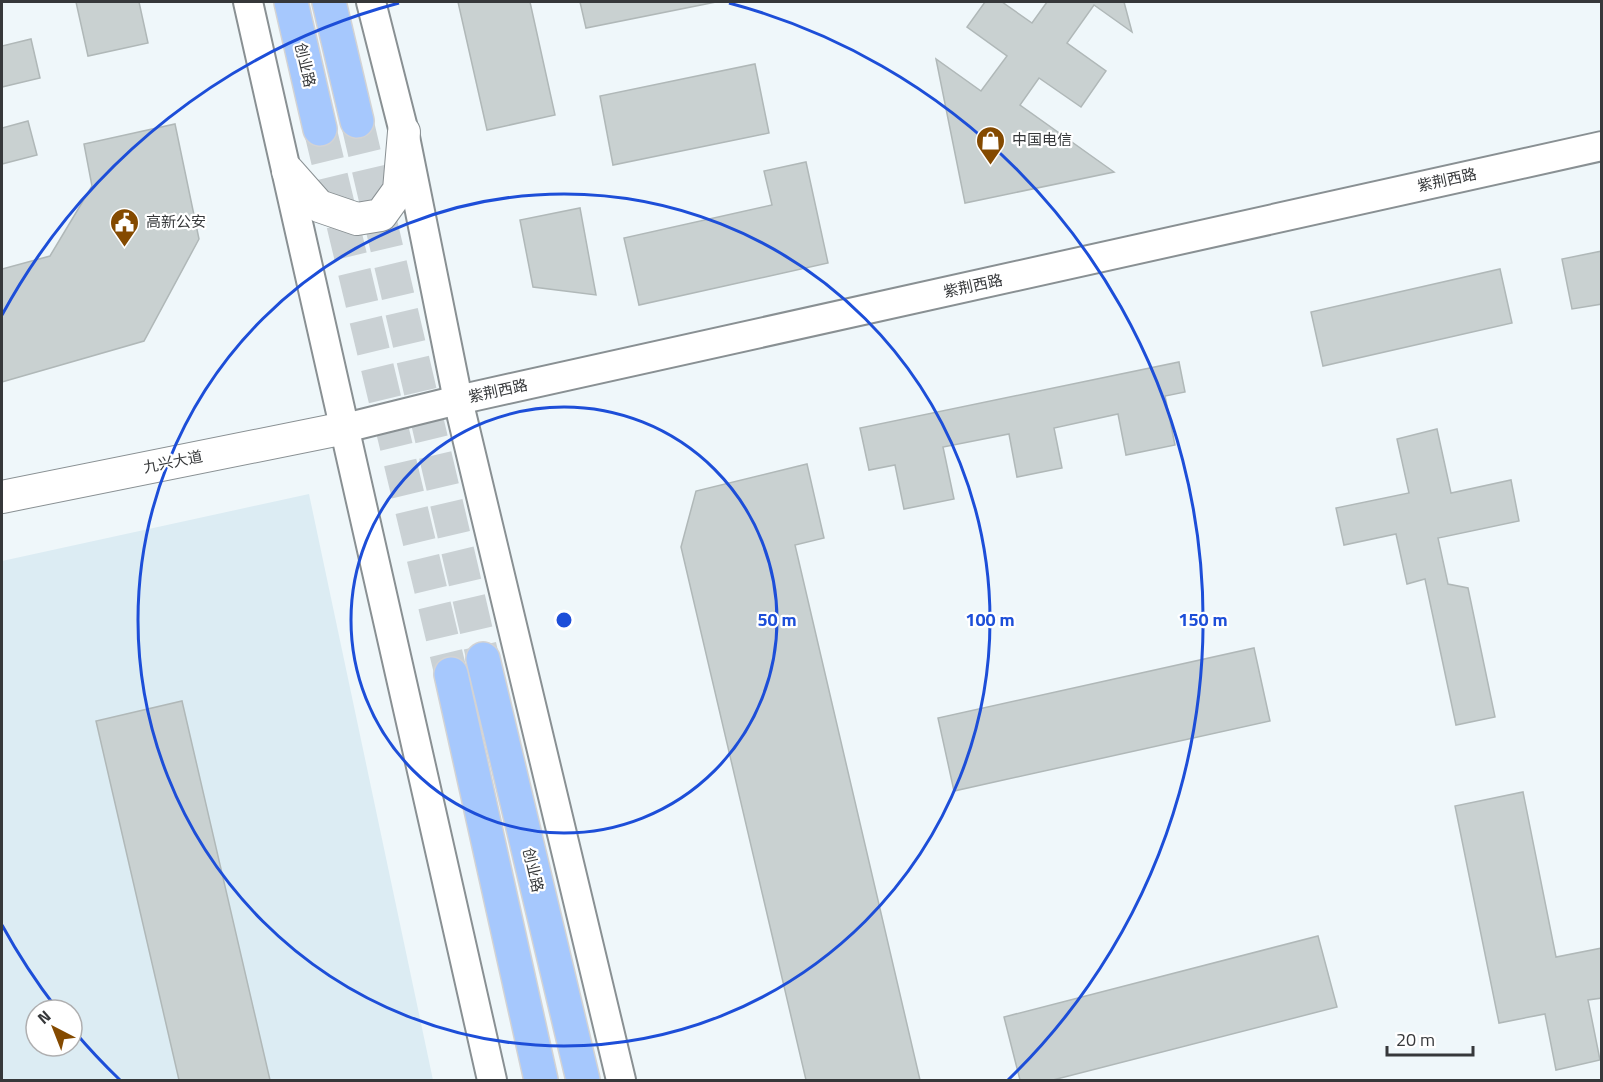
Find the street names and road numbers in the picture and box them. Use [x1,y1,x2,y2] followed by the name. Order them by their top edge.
[289,40,322,89] street label: 创业路
[1415,162,1479,197] street label: 紫荆西路
[941,268,1005,303] street label: 紫荆西路
[466,373,530,408] street label: 紫荆西路
[141,444,205,479] street label: 九兴大道
[517,845,550,894] street label: 创业路

